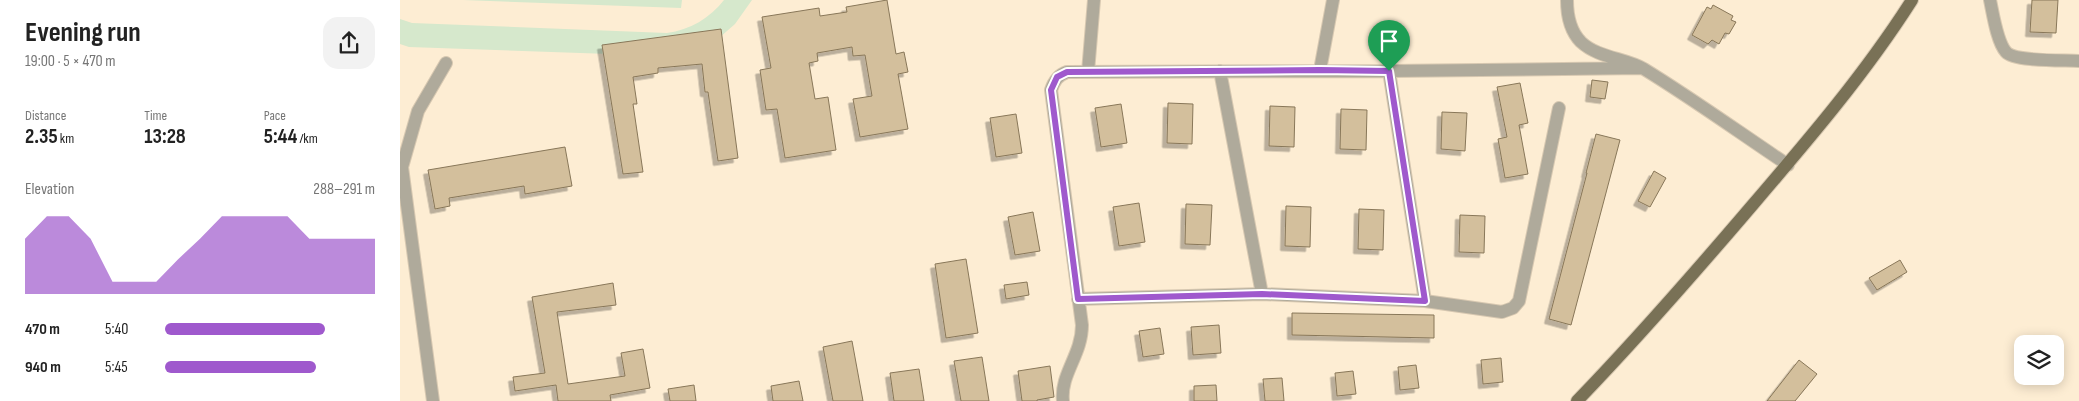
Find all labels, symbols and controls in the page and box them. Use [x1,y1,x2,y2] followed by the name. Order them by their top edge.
[25,16,141,49] text: Evening run
[323,17,375,69] button: share
[1368,20,1410,71] pin
[1375,27,1403,55] icon: arrive
[25,52,115,71] text: 19:00 · 5 × 470 m
[25,107,66,124] text: Distance
[144,107,167,124] text: Time
[264,107,286,124] text: Pace
[25,124,58,149] text: 2.35
[144,124,186,149] text: 13:28
[264,124,297,149] text: 5:44
[58,130,74,147] text: km
[297,130,318,147] text: /km
[25,180,74,199] text: Elevation
[313,180,375,199] text: 288–291 m
[25,320,60,339] text: 470 m
[105,320,128,339] text: 5:40
[2014,335,2064,385] map controls
[2014,335,2064,385] button: layers
[25,358,61,377] text: 940 m
[105,358,128,377] text: 5:45

